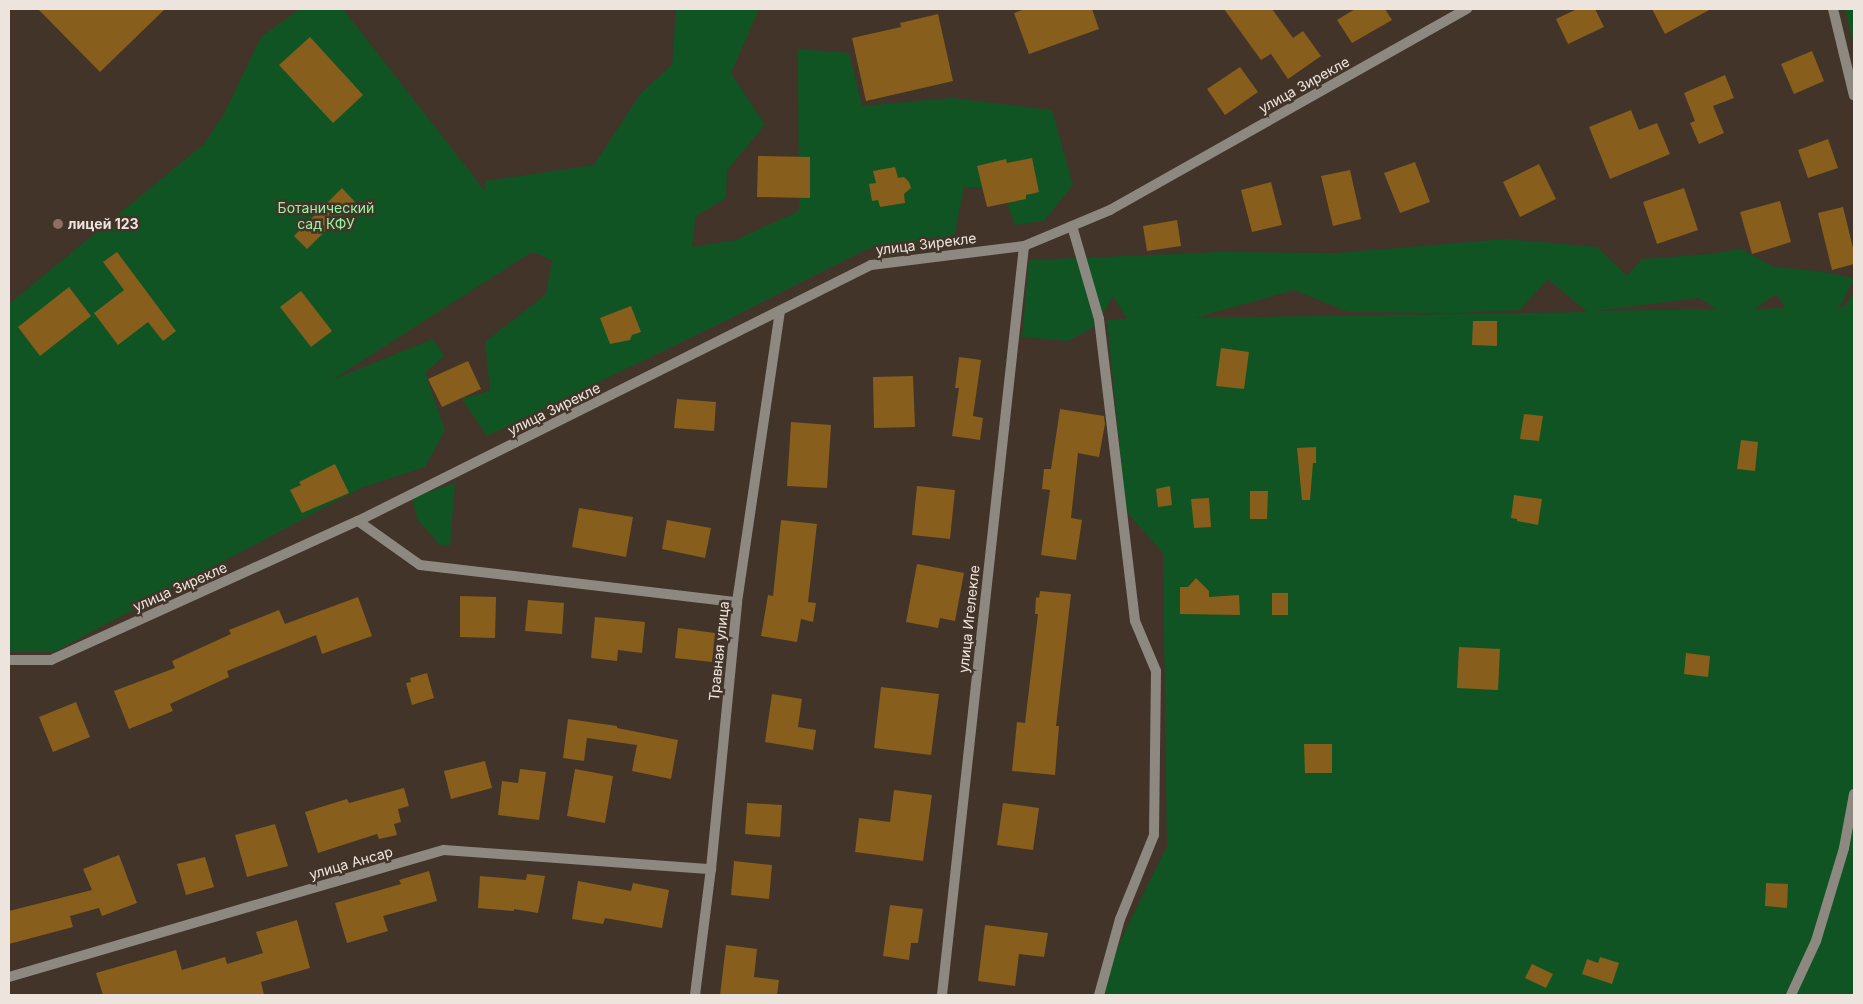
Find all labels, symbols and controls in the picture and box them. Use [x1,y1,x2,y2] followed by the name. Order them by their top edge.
[1256,53,1352,117] street label: улица Зирекле
[278,200,374,232] park label: Ботанический сад КФУ
[68,216,139,232] place label: лицей 123
[52,218,64,230] marker: лицей 123
[875,229,977,259] street label: улица Зирекле
[505,379,603,439] street label: улица Зирекле
[130,559,230,615] street label: улица Зирекле
[955,564,983,674] street label: улица Игелекле
[705,600,733,702] street label: Травная улица
[307,843,395,883] street label: улица Ансар

